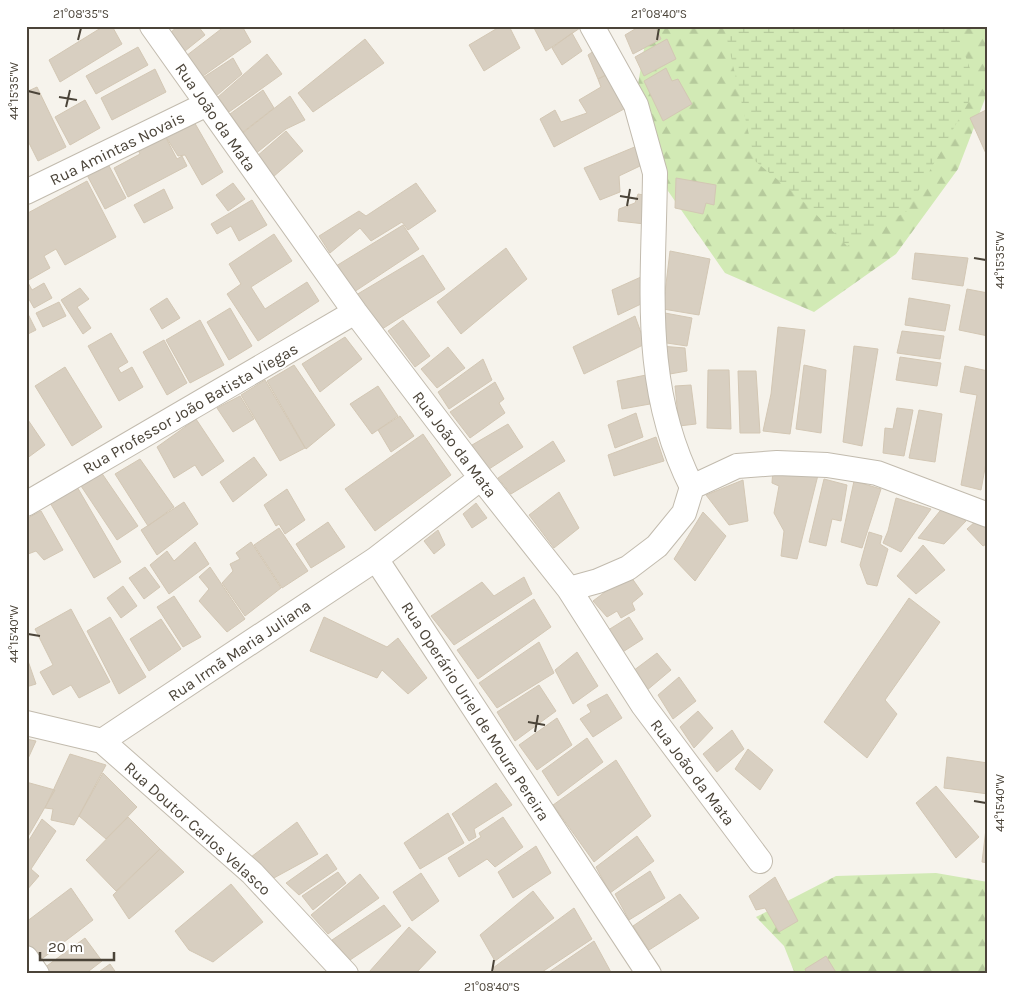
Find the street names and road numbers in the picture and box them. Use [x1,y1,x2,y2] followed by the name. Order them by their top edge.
[171,59,260,175] street label: Rua João da Mata
[47,108,188,189] street label: Rua Amintas Novais
[79,339,301,478] street label: Rua Professor João Batista Viegas
[409,388,501,501] street label: Rua João da Mata
[164,596,314,705] street label: Rua Irmã Maria Juliana
[397,598,554,824] street label: Rua Operário Uriel de Moura Pereira
[647,716,739,829] street label: Rua João da Mata
[120,758,275,899] street label: Rua Doutor Carlos Velasco

